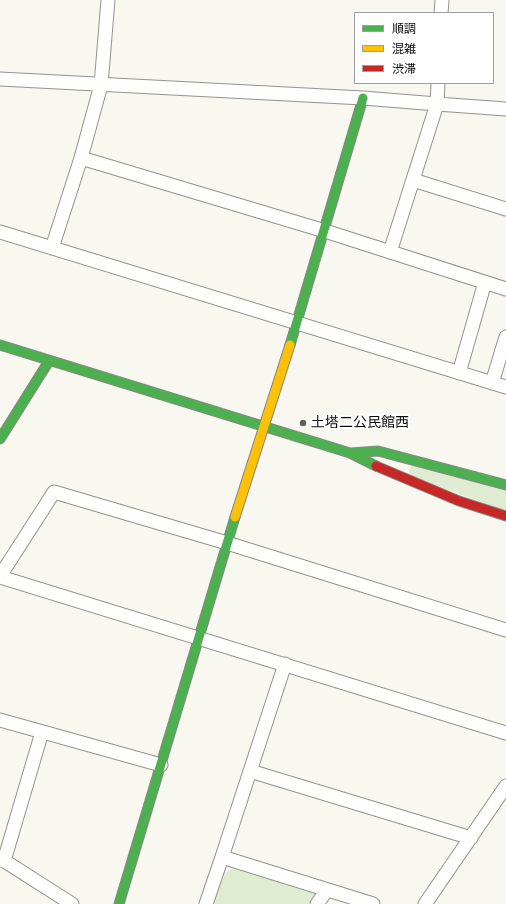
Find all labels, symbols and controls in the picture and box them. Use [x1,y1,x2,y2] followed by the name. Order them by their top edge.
[354,12,494,84] legend
[392,19,416,37] text: 順調
[392,39,416,57] text: 混雑
[392,59,416,77] text: 渋滞
[311,415,409,431] place label: 土塔二公民館西
[298,418,308,428] marker: 土塔二公民館西

